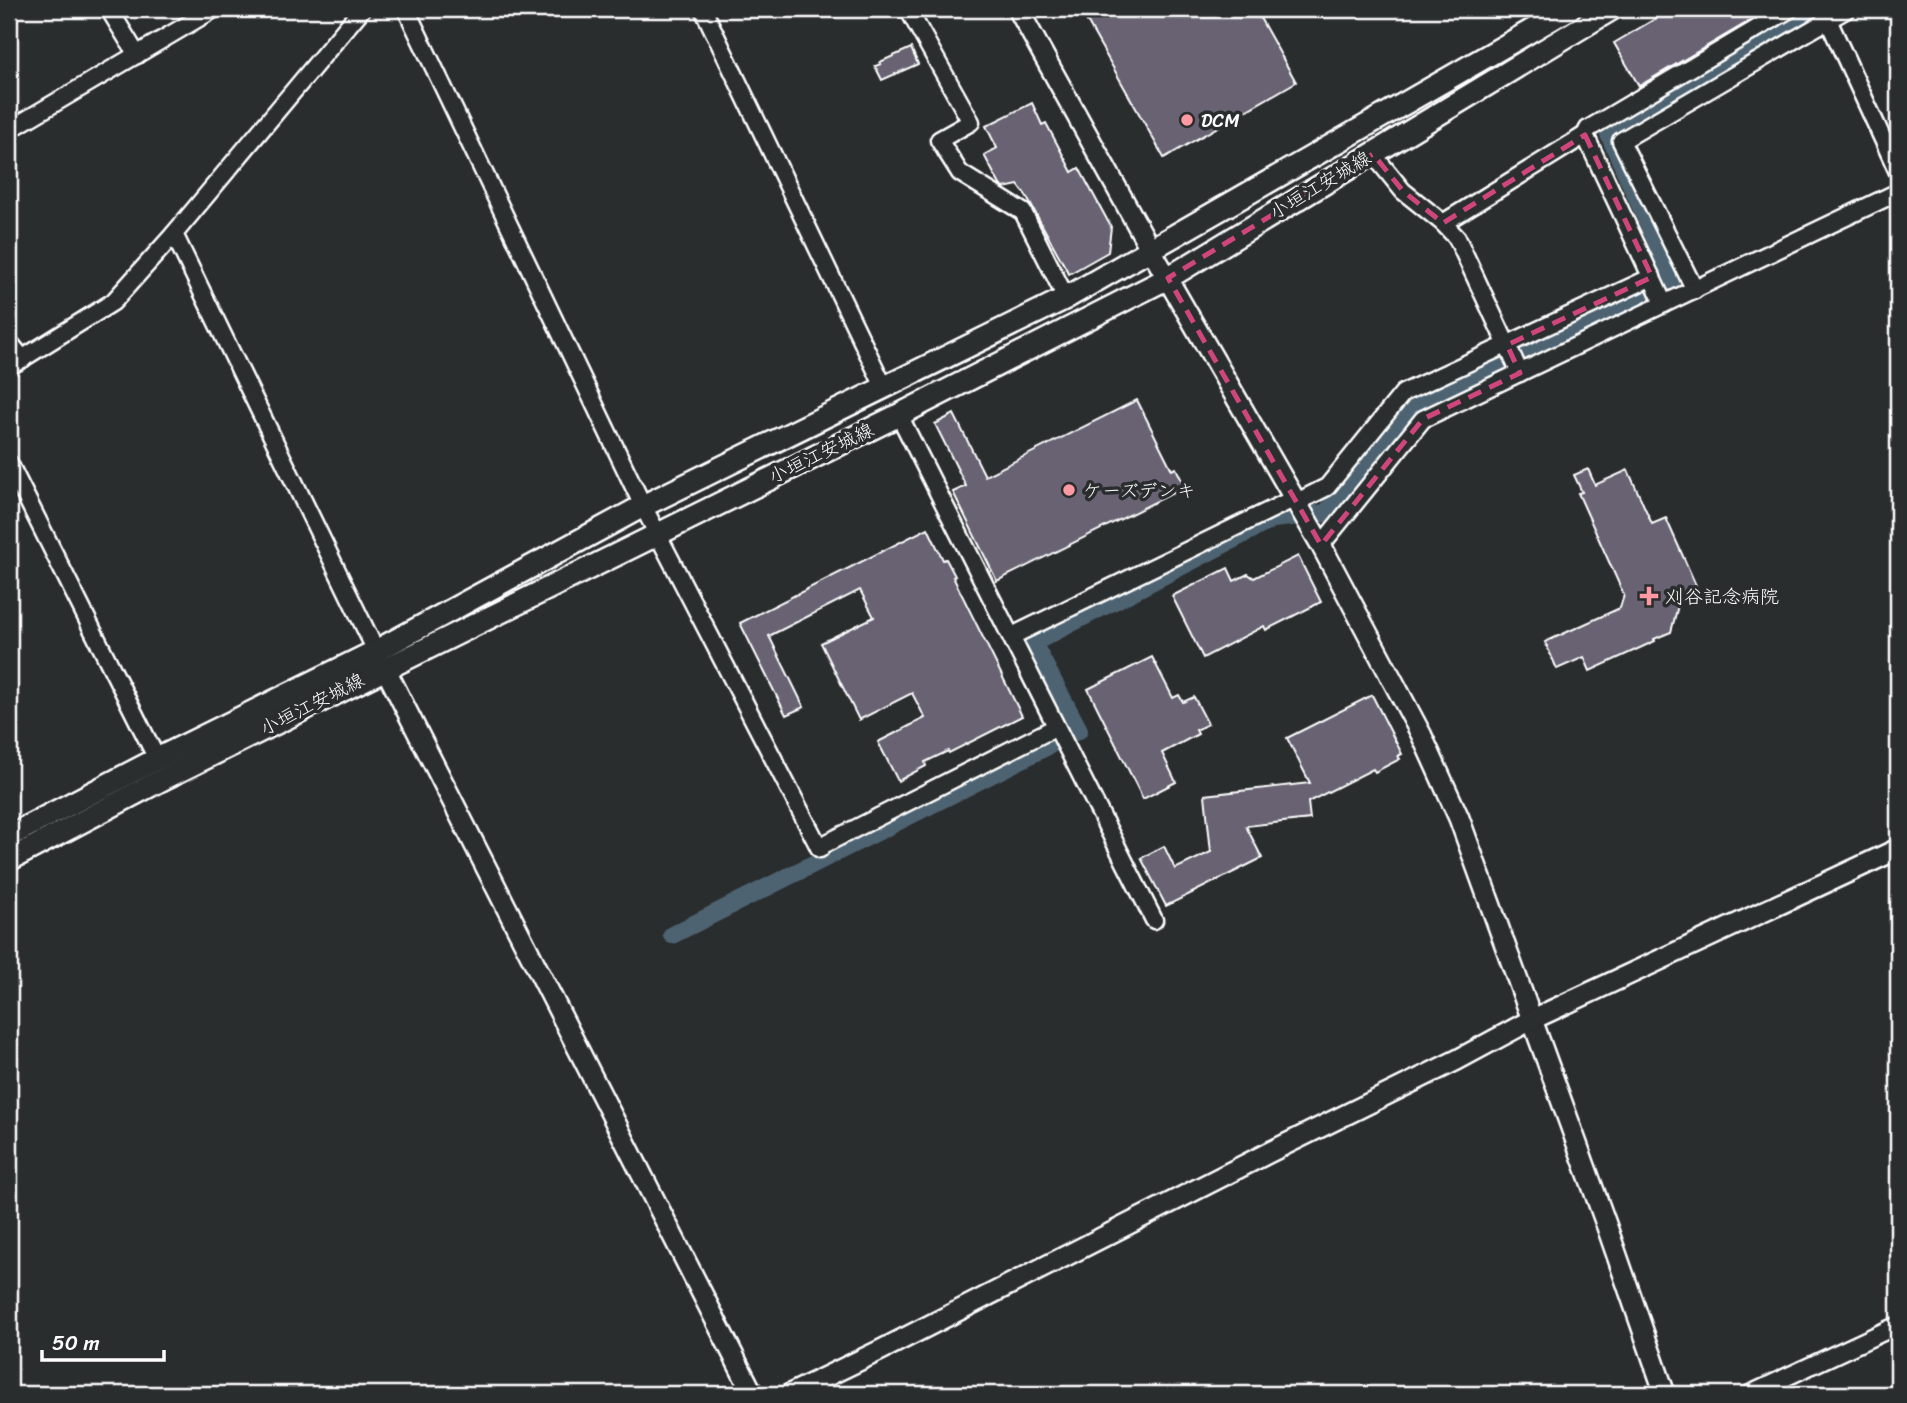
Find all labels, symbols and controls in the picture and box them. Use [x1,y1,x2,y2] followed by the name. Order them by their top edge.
[1201,104,1240,137] place label: DCM
[1179,112,1195,128] marker: DCM
[1263,141,1377,229] street label: 小垣江安城線
[763,413,879,493] street label: 小垣江安城線
[1083,474,1195,507] place label: ケーズデンキ
[1061,482,1077,498] marker: ケーズデンキ
[1665,580,1779,613] place label: 刈谷記念病院
[1639,586,1659,606] marker: 刈谷記念病院
[254,663,370,745] street label: 小垣江安城線
[42,1319,164,1363] scale bar
[52,1324,100,1362] text: 50 m

